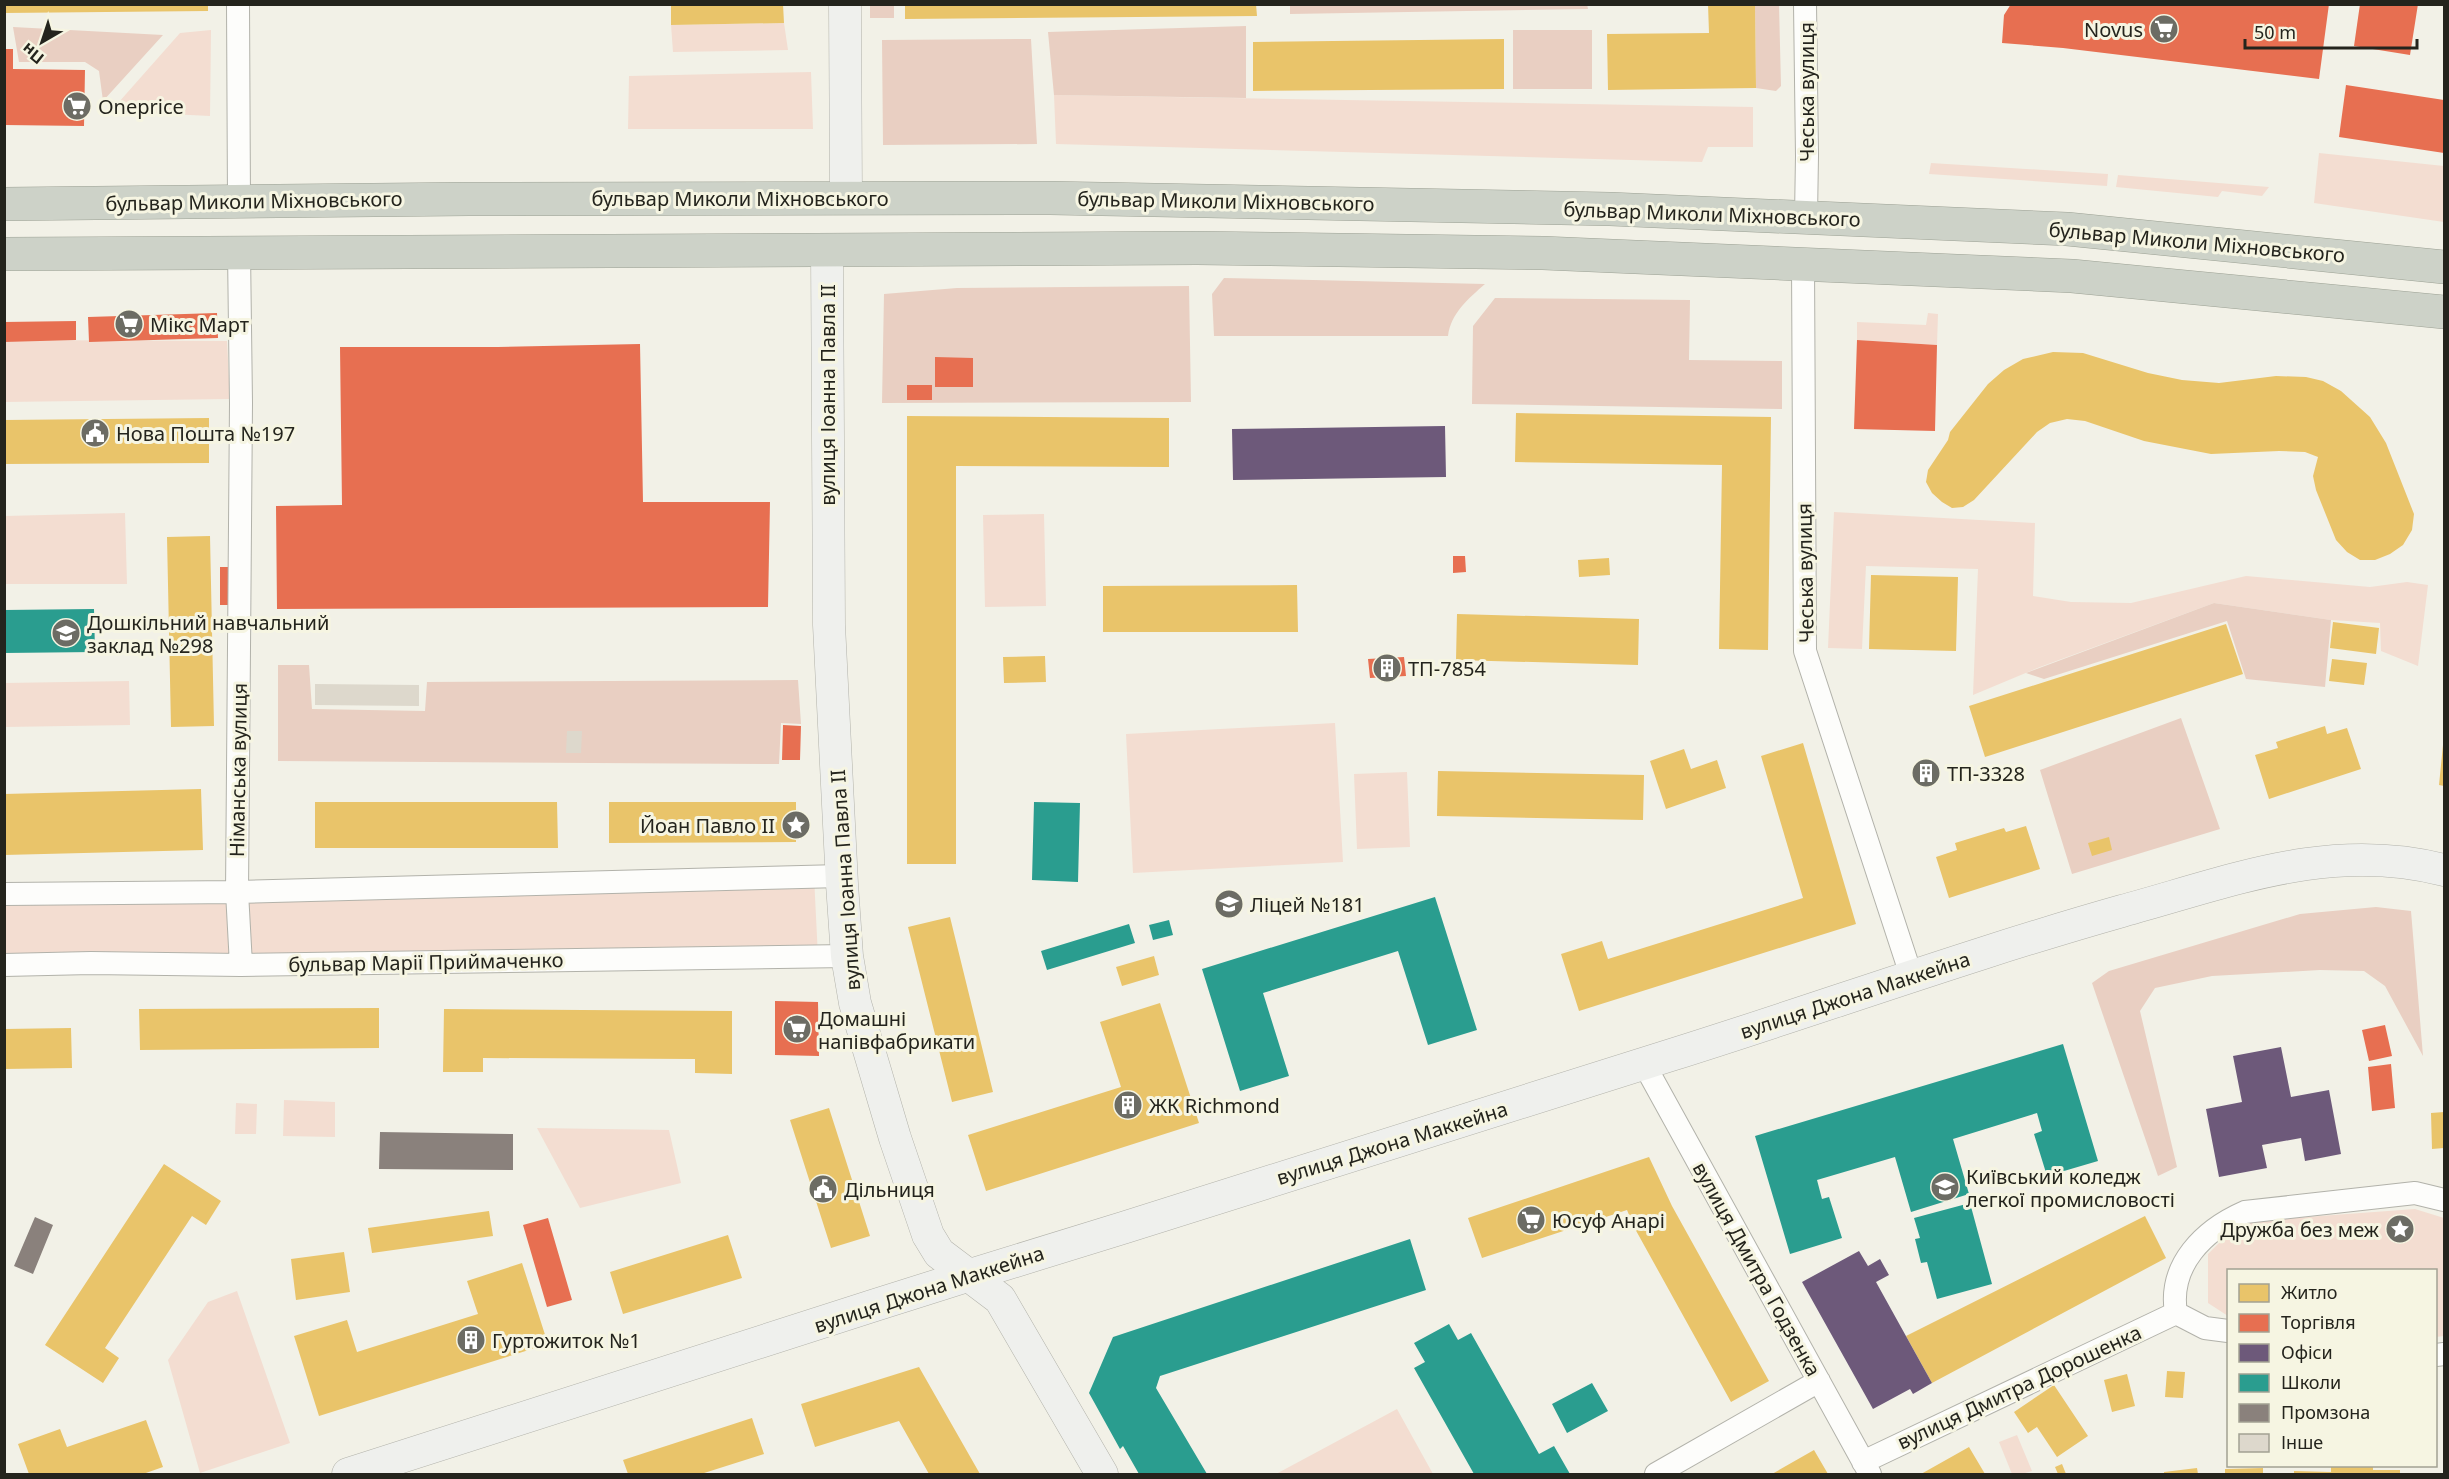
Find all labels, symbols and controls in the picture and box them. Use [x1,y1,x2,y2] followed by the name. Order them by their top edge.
[12,12,72,72] north arrow
[2245,12,2418,50] scale bar
[2148,13,2180,45] supermarket icon: Novus
[2084,16,2143,43] place label: Novus
[2254,20,2296,44] text: 50 m
[1793,22,1820,162] street label: Чеська вулиця
[17,38,48,69] text: Пн
[61,90,93,122] supermarket icon: Oneprice
[98,93,184,120] place label: Oneprice
[105,185,403,217] street label: бульвар Миколи Міхновського
[591,185,889,212] street label: бульвар Миколи Міхновського
[1077,185,1375,217] street label: бульвар Миколи Міхновського
[1563,195,1861,233] street label: бульвар Миколи Міхновського
[2048,216,2346,268] street label: бульвар Миколи Міхновського
[814,284,841,506] street label: вулиця Іоанна Павла II
[113,308,145,340] supermarket icon: Мікс Март
[150,311,249,338] place label: Мікс Март
[79,417,111,449] public building icon: Нова Пошта №197
[116,420,295,447] place label: Нова Пошта №197
[1790,503,1820,643] street label: Чеська вулиця
[87,609,329,659] place label: Дошкільний навчальний заклад №298
[50,617,82,649] school or university icon: Дошкільний навчальний заклад №298
[1371,652,1403,684] building icon: ТП-7854
[1408,655,1487,682] place label: ТП-7854
[223,683,253,857] street label: Німанська вулиця
[1910,757,1942,789] building icon: ТП-3328
[1947,760,2025,787] place label: ТП-3328
[824,769,866,991] street label: вулиця Іоанна Павла II
[780,809,812,841] place icon: Йоан Павло II
[640,812,775,839] place label: Йоан Павло II
[1213,888,1245,920] school or university icon: Ліцей №181
[1250,891,1365,918] place label: Ліцей №181
[1737,945,1973,1045] street label: вулиця Джона Маккейна
[288,946,564,978] street label: бульвар Марії Приймаченко
[818,1005,975,1055] place label: Домашні напівфабрикати
[781,1013,813,1045] supermarket icon: Домашні напівфабрикати
[1112,1089,1144,1121] building icon: ЖК Richmond
[1149,1092,1280,1119] place label: ЖК Richmond
[1273,1095,1511,1191] street label: вулиця Джона Маккейна
[1687,1157,1827,1381] street label: вулиця Дмитра Годзенка
[1966,1163,2175,1213] place label: Київський коледж легкої промисловості
[1929,1171,1961,1203] school or university icon: Київський коледж легкої промисловості
[807,1173,839,1205] public building icon: Дільниця
[844,1176,935,1203] place label: Дільниця
[1515,1204,1547,1236] supermarket icon: Юсуф Анарі
[1552,1207,1665,1234] place label: Юсуф Анарі
[2384,1213,2416,1245] place icon: Дружба без меж
[2220,1216,2380,1243] place label: Дружба без меж
[811,1239,1047,1339] street label: вулиця Джона Маккейна
[2227,1269,2437,1467] legend
[2281,1280,2338,1304] text: Житло
[2281,1310,2356,1334] text: Торгівля
[1893,1318,2145,1456] street label: вулиця Дмитра Дорошенка
[455,1324,487,1356] building icon: Гуртожиток №1
[492,1327,641,1354] place label: Гуртожиток №1
[2281,1340,2333,1364] text: Офіси
[2281,1370,2341,1394] text: Школи
[2281,1400,2370,1424] text: Промзона
[2281,1430,2323,1454] text: Інше

